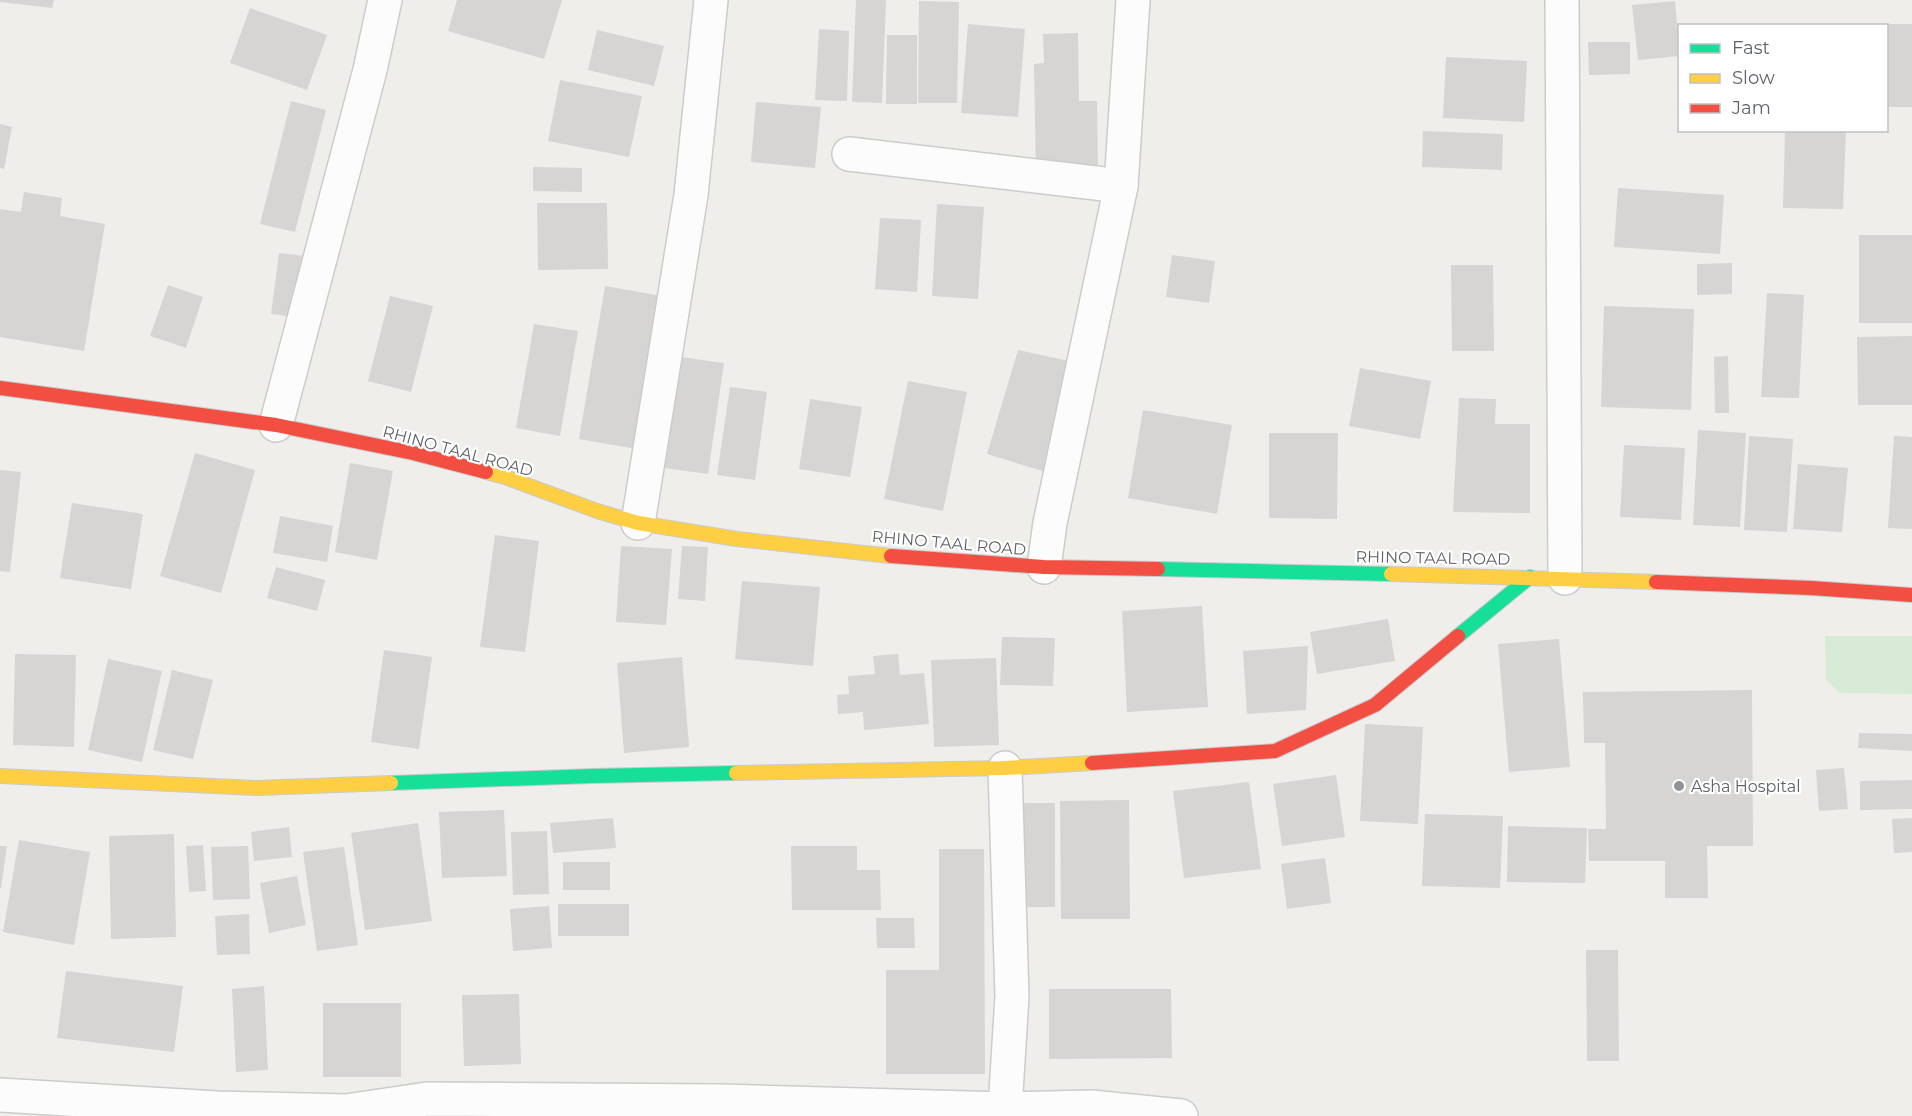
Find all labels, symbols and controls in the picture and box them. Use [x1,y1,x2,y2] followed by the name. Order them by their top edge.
[1678,24,1888,132] legend
[1732,37,1770,59] text: Fast
[1732,67,1775,89] text: Slow
[1731,97,1771,119] text: Jam
[381,422,535,480] street label: RHINO TAAL ROAD
[871,527,1027,559] street label: RHINO TAAL ROAD
[1355,547,1511,569] street label: RHINO TAAL ROAD
[1691,777,1800,796] place label: Asha Hospital
[1672,779,1686,793] marker: Asha Hospital

